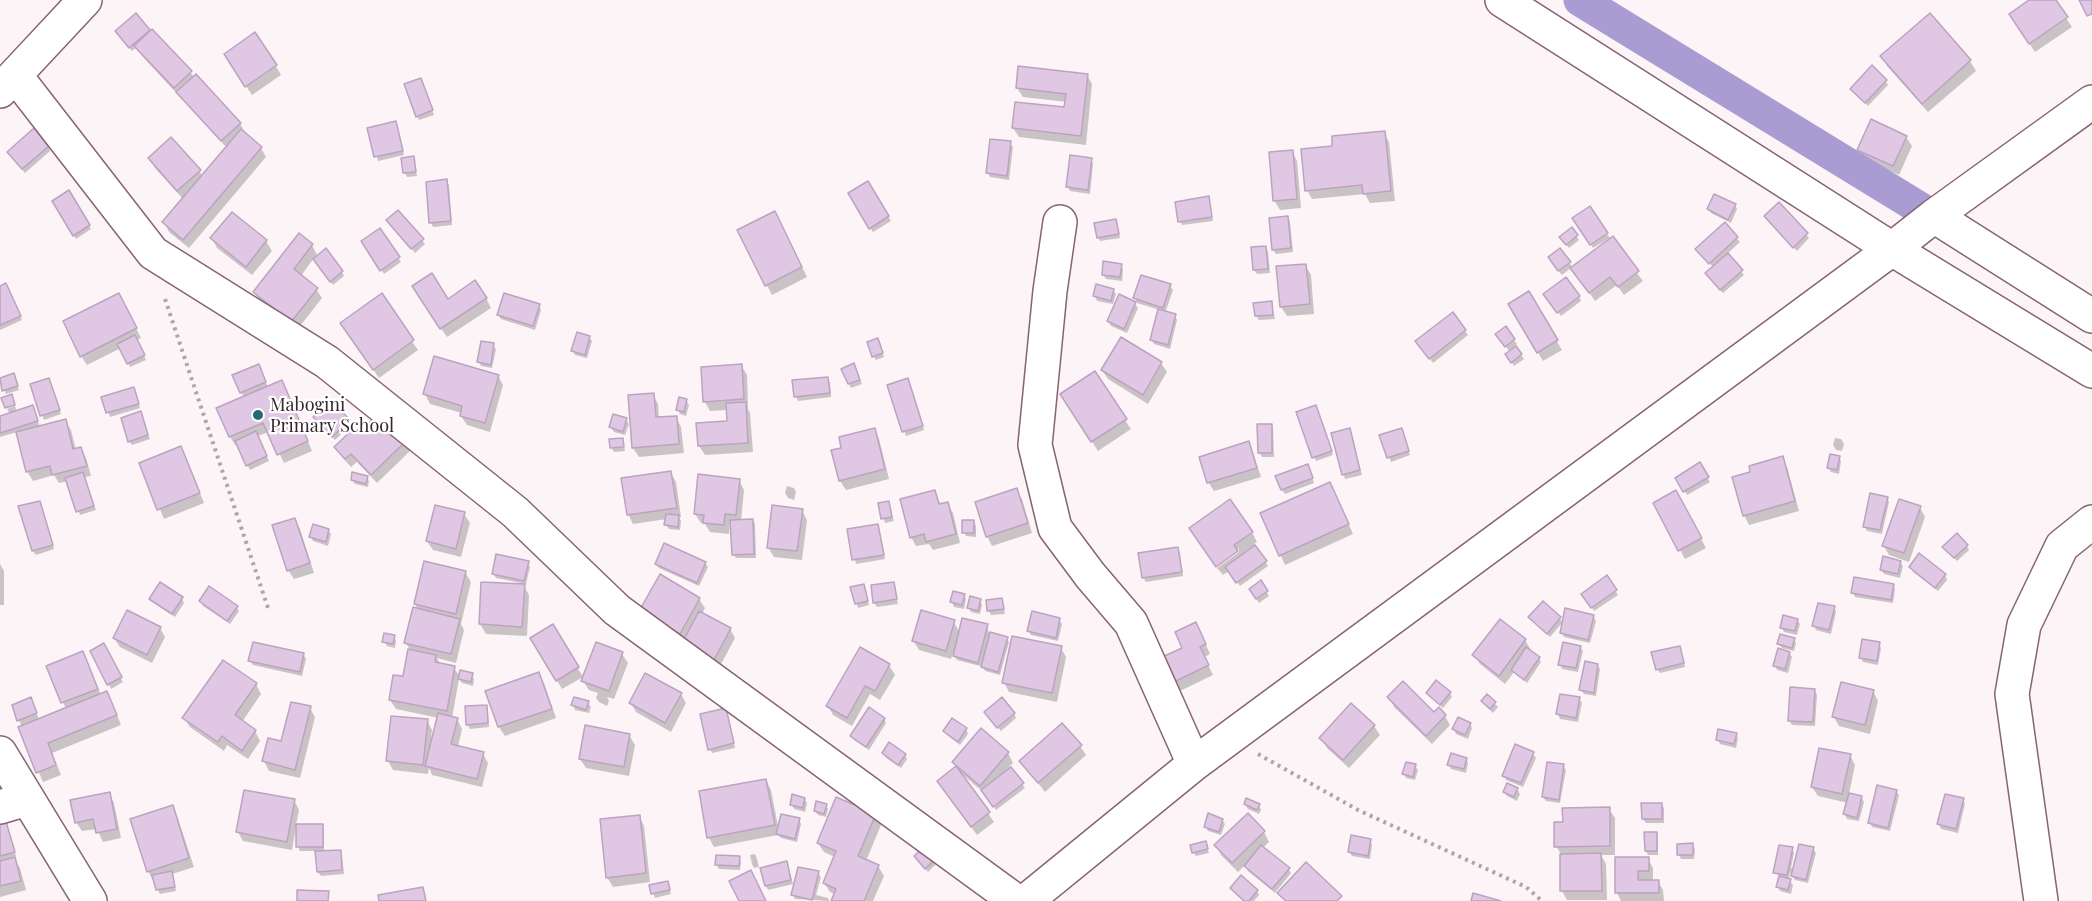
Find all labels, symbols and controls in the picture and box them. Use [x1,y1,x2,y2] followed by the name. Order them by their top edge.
[270,394,394,436] place label: Mabogini Primary School
[251,408,265,422] marker: Mabogini Primary School

